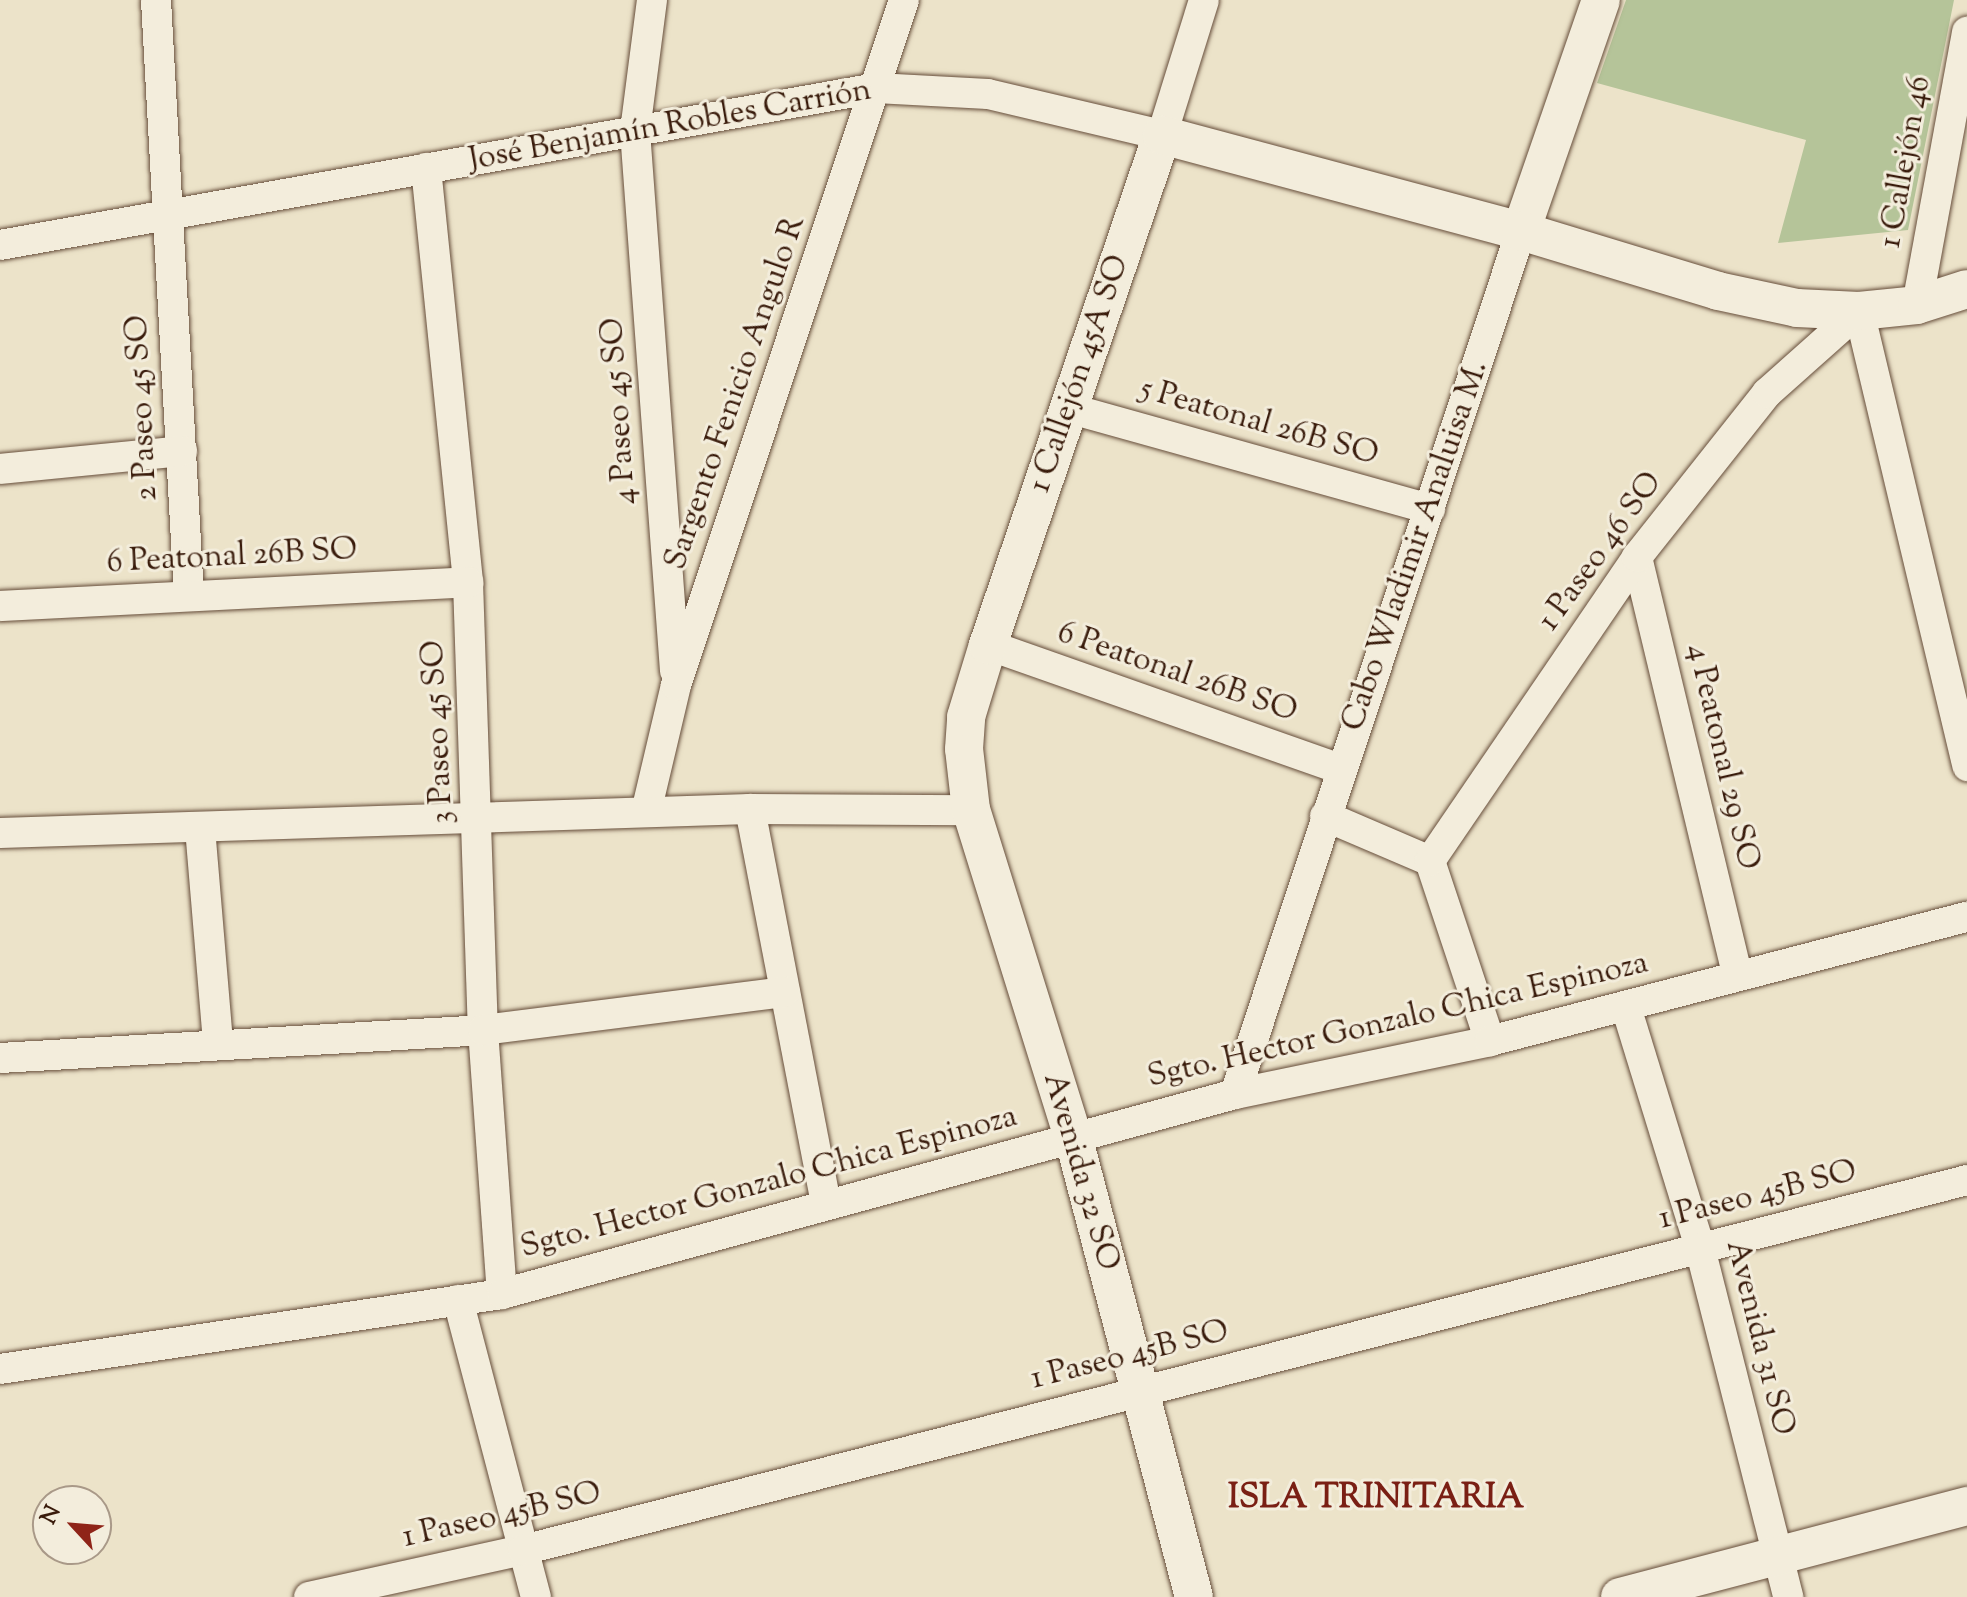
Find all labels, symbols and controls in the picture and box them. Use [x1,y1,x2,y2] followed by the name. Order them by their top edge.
[466,72,874,180] street label: José Benjamín Robles Carrión
[1872,73,1940,251] street label: 1 Callejón 46
[657,211,815,575] street label: Sargento Fenicio Angulo R
[1021,250,1139,498] street label: 1 Callejón 45A SO
[119,314,167,502] street label: 2 Paseo 45 SO
[594,316,646,506] street label: 4 Paseo 45 SO
[1335,356,1497,736] street label: Cabo Wladimir Analuisa M.
[1136,371,1382,475] street label: 5 Peatonal 26B SO
[1531,465,1671,639] street label: 1 Paseo 46 SO
[106,531,358,583] street label: 6 Peatonal 26B SO
[1052,614,1302,732] street label: 6 Peatonal 26B SO
[415,639,463,825] street label: 3 Paseo 45 SO
[1677,640,1767,874] street label: 4 Peatonal 29 SO
[1144,945,1652,1097] street label: Sgto. Hector Gonzalo Chica Espinoza
[1033,1069,1127,1275] street label: Avenida 32 SO
[516,1098,1022,1268] street label: Sgto. Hector Gonzalo Chica Espinoza
[1655,1153,1861,1239] street label: 1 Paseo 45B SO
[1716,1237,1802,1439] street label: Avenida 31 SO
[1027,1313,1233,1399] street label: 1 Paseo 45B SO
[399,1475,605,1557] street label: 1 Paseo 45B SO
[1228,1479,1524,1519] district label: ISLA TRINITARIA
[32,1485,112,1565] north arrow
[34,1500,70,1530] text: N

